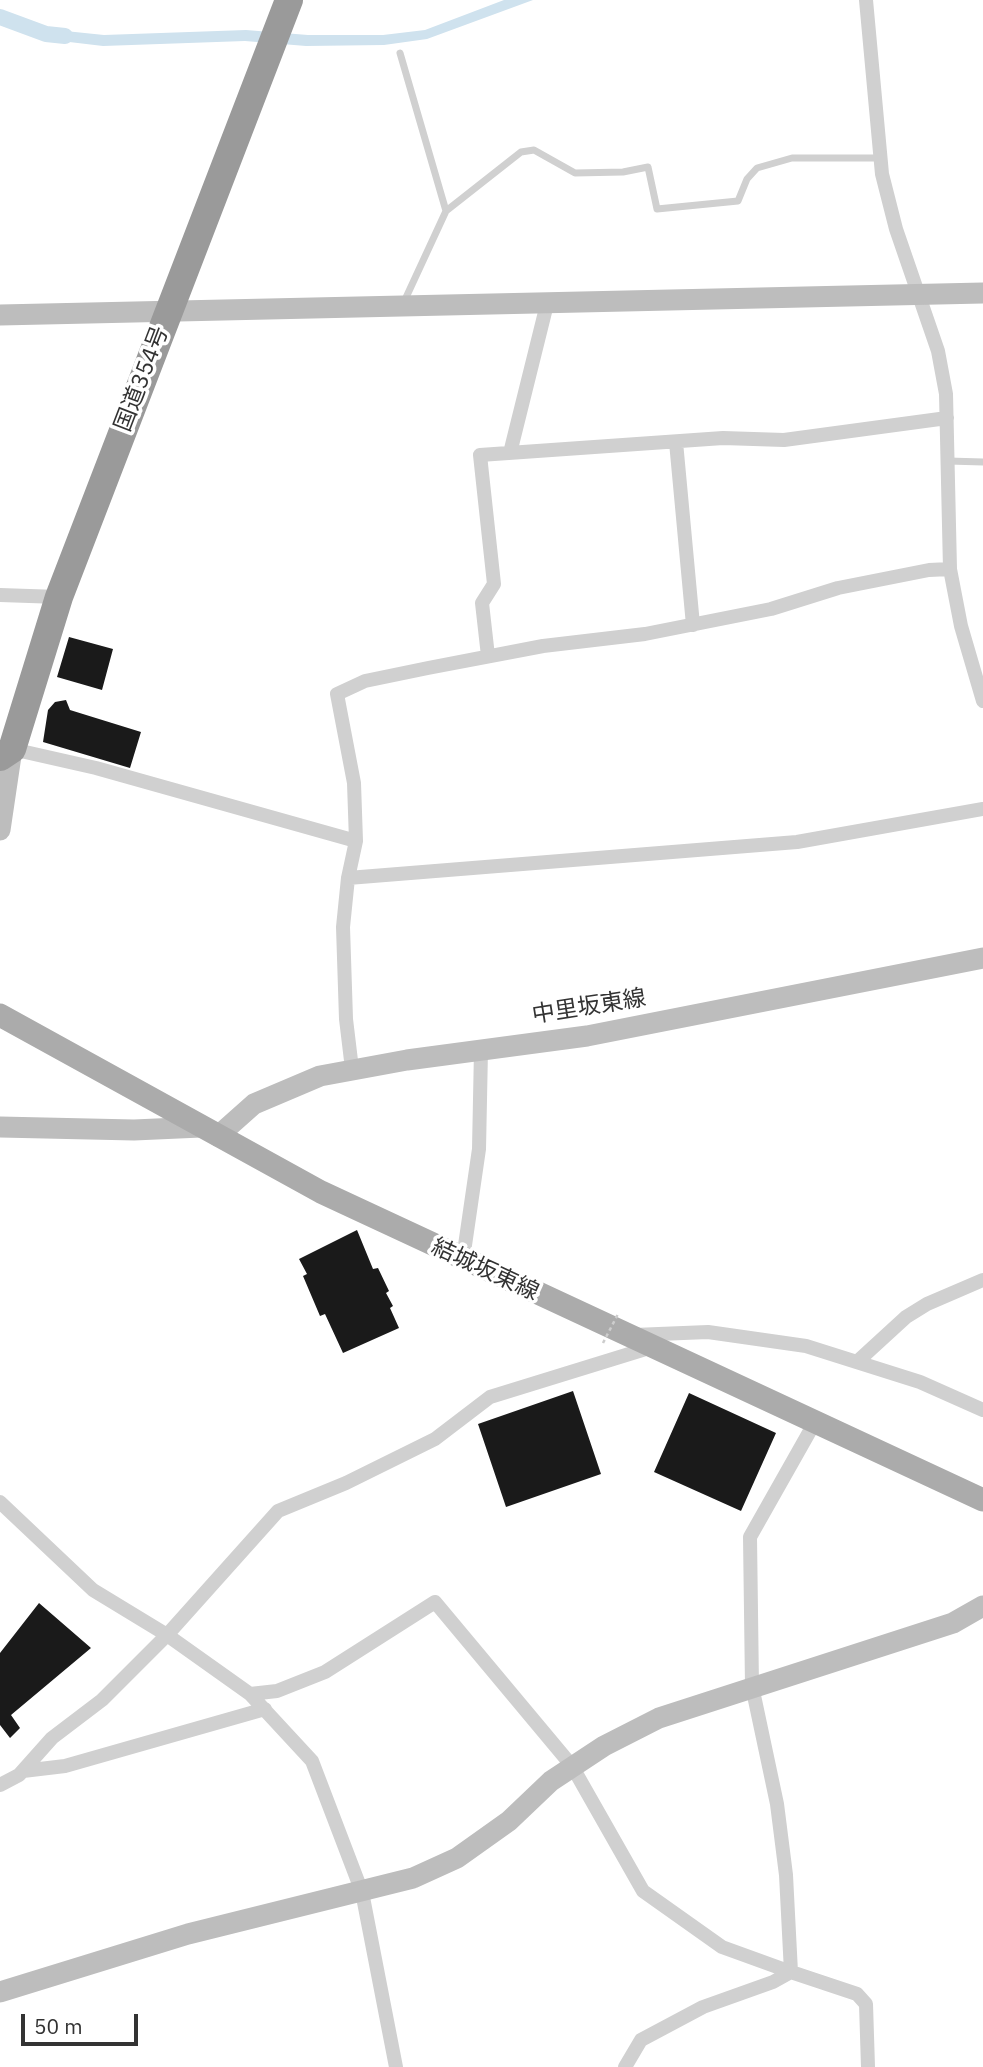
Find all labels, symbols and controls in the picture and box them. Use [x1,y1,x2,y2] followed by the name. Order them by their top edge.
[109,323,175,435] street label: 国道354号
[530,984,648,1030] street label: 中里坂東線
[427,1233,543,1307] street label: 結城坂東線
[24,2000,142,2044] scale bar
[34,2012,83,2040] text: 50 m

